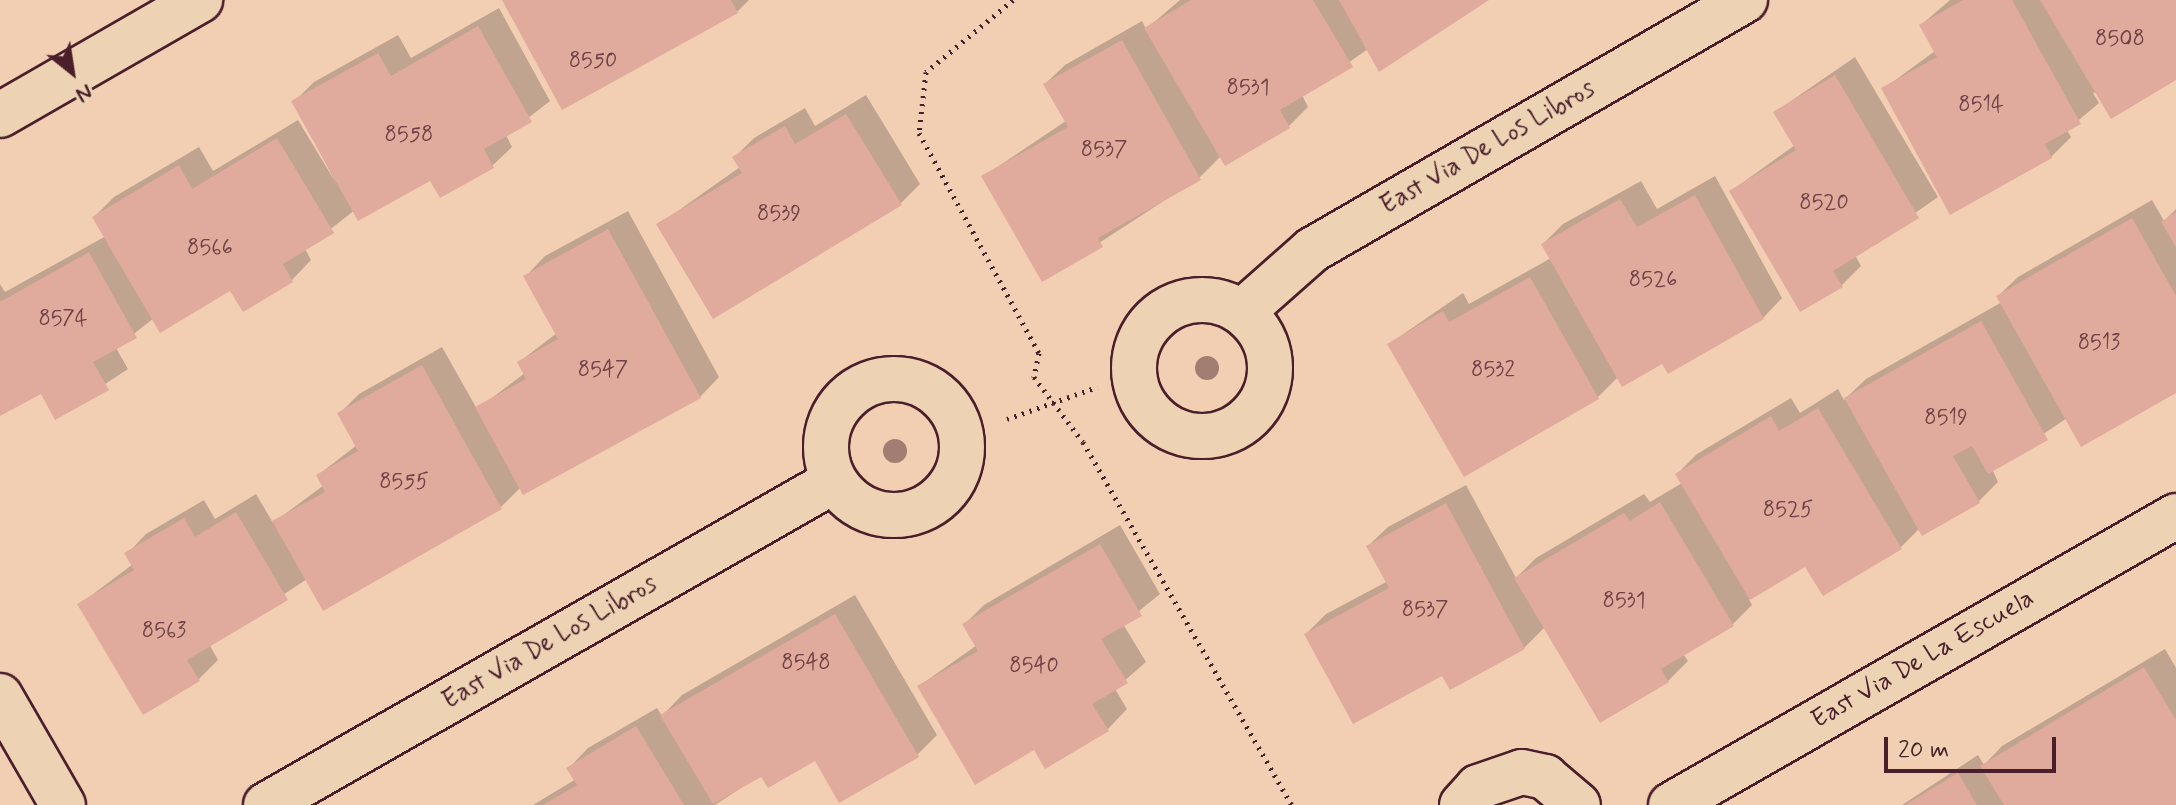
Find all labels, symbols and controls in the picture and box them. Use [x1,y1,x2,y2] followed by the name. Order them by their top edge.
[2095,27,2145,53] house number: 8508
[32,32,112,112] north arrow
[569,49,617,75] house number: 8550
[1373,73,1603,223] street label: East Via De Los Libros
[1227,76,1269,102] house number: 8531
[71,77,97,109] text: N
[1958,93,2004,119] house number: 8514
[385,123,433,149] house number: 8558
[1081,138,1127,164] house number: 8537
[1799,191,1849,217] house number: 8520
[757,202,801,228] house number: 8539
[187,236,233,262] house number: 8566
[1629,268,1677,294] house number: 8526
[38,307,88,333] house number: 8574
[2078,331,2120,357] house number: 8513
[578,358,628,384] house number: 8547
[1471,358,1515,384] house number: 8532
[1924,406,1968,432] house number: 8519
[379,470,429,496] house number: 8555
[1763,498,1813,524] house number: 8525
[435,568,665,718] street label: East Via De Los Libros
[1808,585,2038,735] street label: East Via De La Escuela
[1603,589,1645,615] house number: 8531
[1402,598,1448,624] house number: 8537
[142,619,186,645] house number: 8563
[781,651,831,677] house number: 8548
[1009,654,1059,680] house number: 8540
[1888,721,2060,771] scale bar
[1898,735,1949,766] text: 20 m

